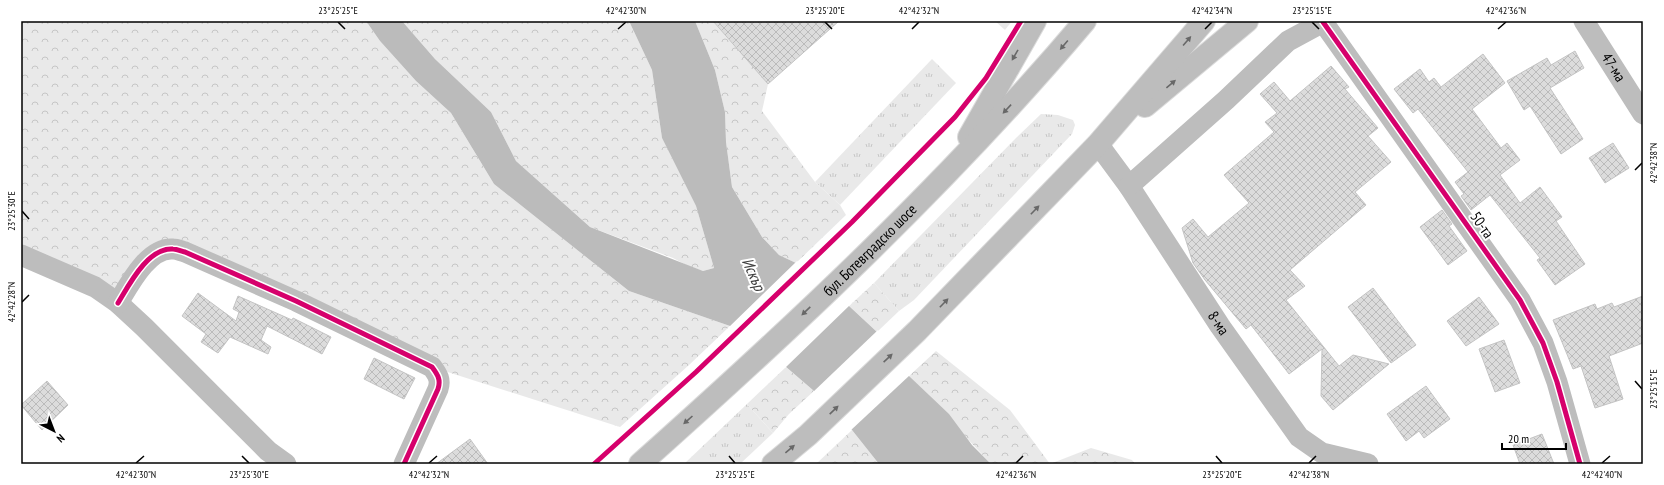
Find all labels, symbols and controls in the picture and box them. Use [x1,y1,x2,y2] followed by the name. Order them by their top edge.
[318,4,358,17] text: 23°25'25"E
[606,4,646,17] text: 42°42'30"N
[805,4,845,17] text: 23°25'20"E
[899,4,939,17] text: 42°42'32"N
[1192,4,1232,17] text: 42°42'34"N
[1292,4,1332,17] text: 23°25'15"E
[1486,4,1526,17] text: 42°42'36"N
[1183,35,1192,46] one-way arrow
[1059,40,1068,51] one-way arrow
[1012,49,1019,61] one-way arrow
[1598,49,1630,85] street label: 47-ма
[1166,80,1176,88] one-way arrow
[1002,104,1012,114] one-way arrow
[1647,143,1660,183] text: 42°42'38"N
[5,191,18,231] text: 23°25'30"E
[819,200,920,300] street label: бул. Ботевградско шосе
[1030,205,1040,215] one-way arrow
[1466,208,1498,242] street label: 50-та
[738,254,770,295] water label: Искър
[5,282,18,322] text: 42°42'28"N
[940,298,949,308] one-way arrow
[801,306,811,315] one-way arrow
[1204,307,1234,339] street label: 8-ма
[883,354,893,363] one-way arrow
[1647,369,1660,409] text: 23°25'15"E
[829,405,839,415] one-way arrow
[34,411,74,451] north arrow
[683,416,694,425] one-way arrow
[1502,425,1566,451] scale bar
[54,431,68,446] text: N
[1508,431,1529,446] text: 20 m
[785,445,796,454] one-way arrow
[116,468,156,481] text: 42°42'30"N
[229,468,269,481] text: 23°25'30"E
[409,468,449,481] text: 42°42'32"N
[715,468,755,481] text: 23°25'25"E
[996,468,1036,481] text: 42°42'36"N
[1202,468,1242,481] text: 23°25'20"E
[1289,468,1329,481] text: 42°42'38"N
[1582,468,1622,481] text: 42°42'40"N

